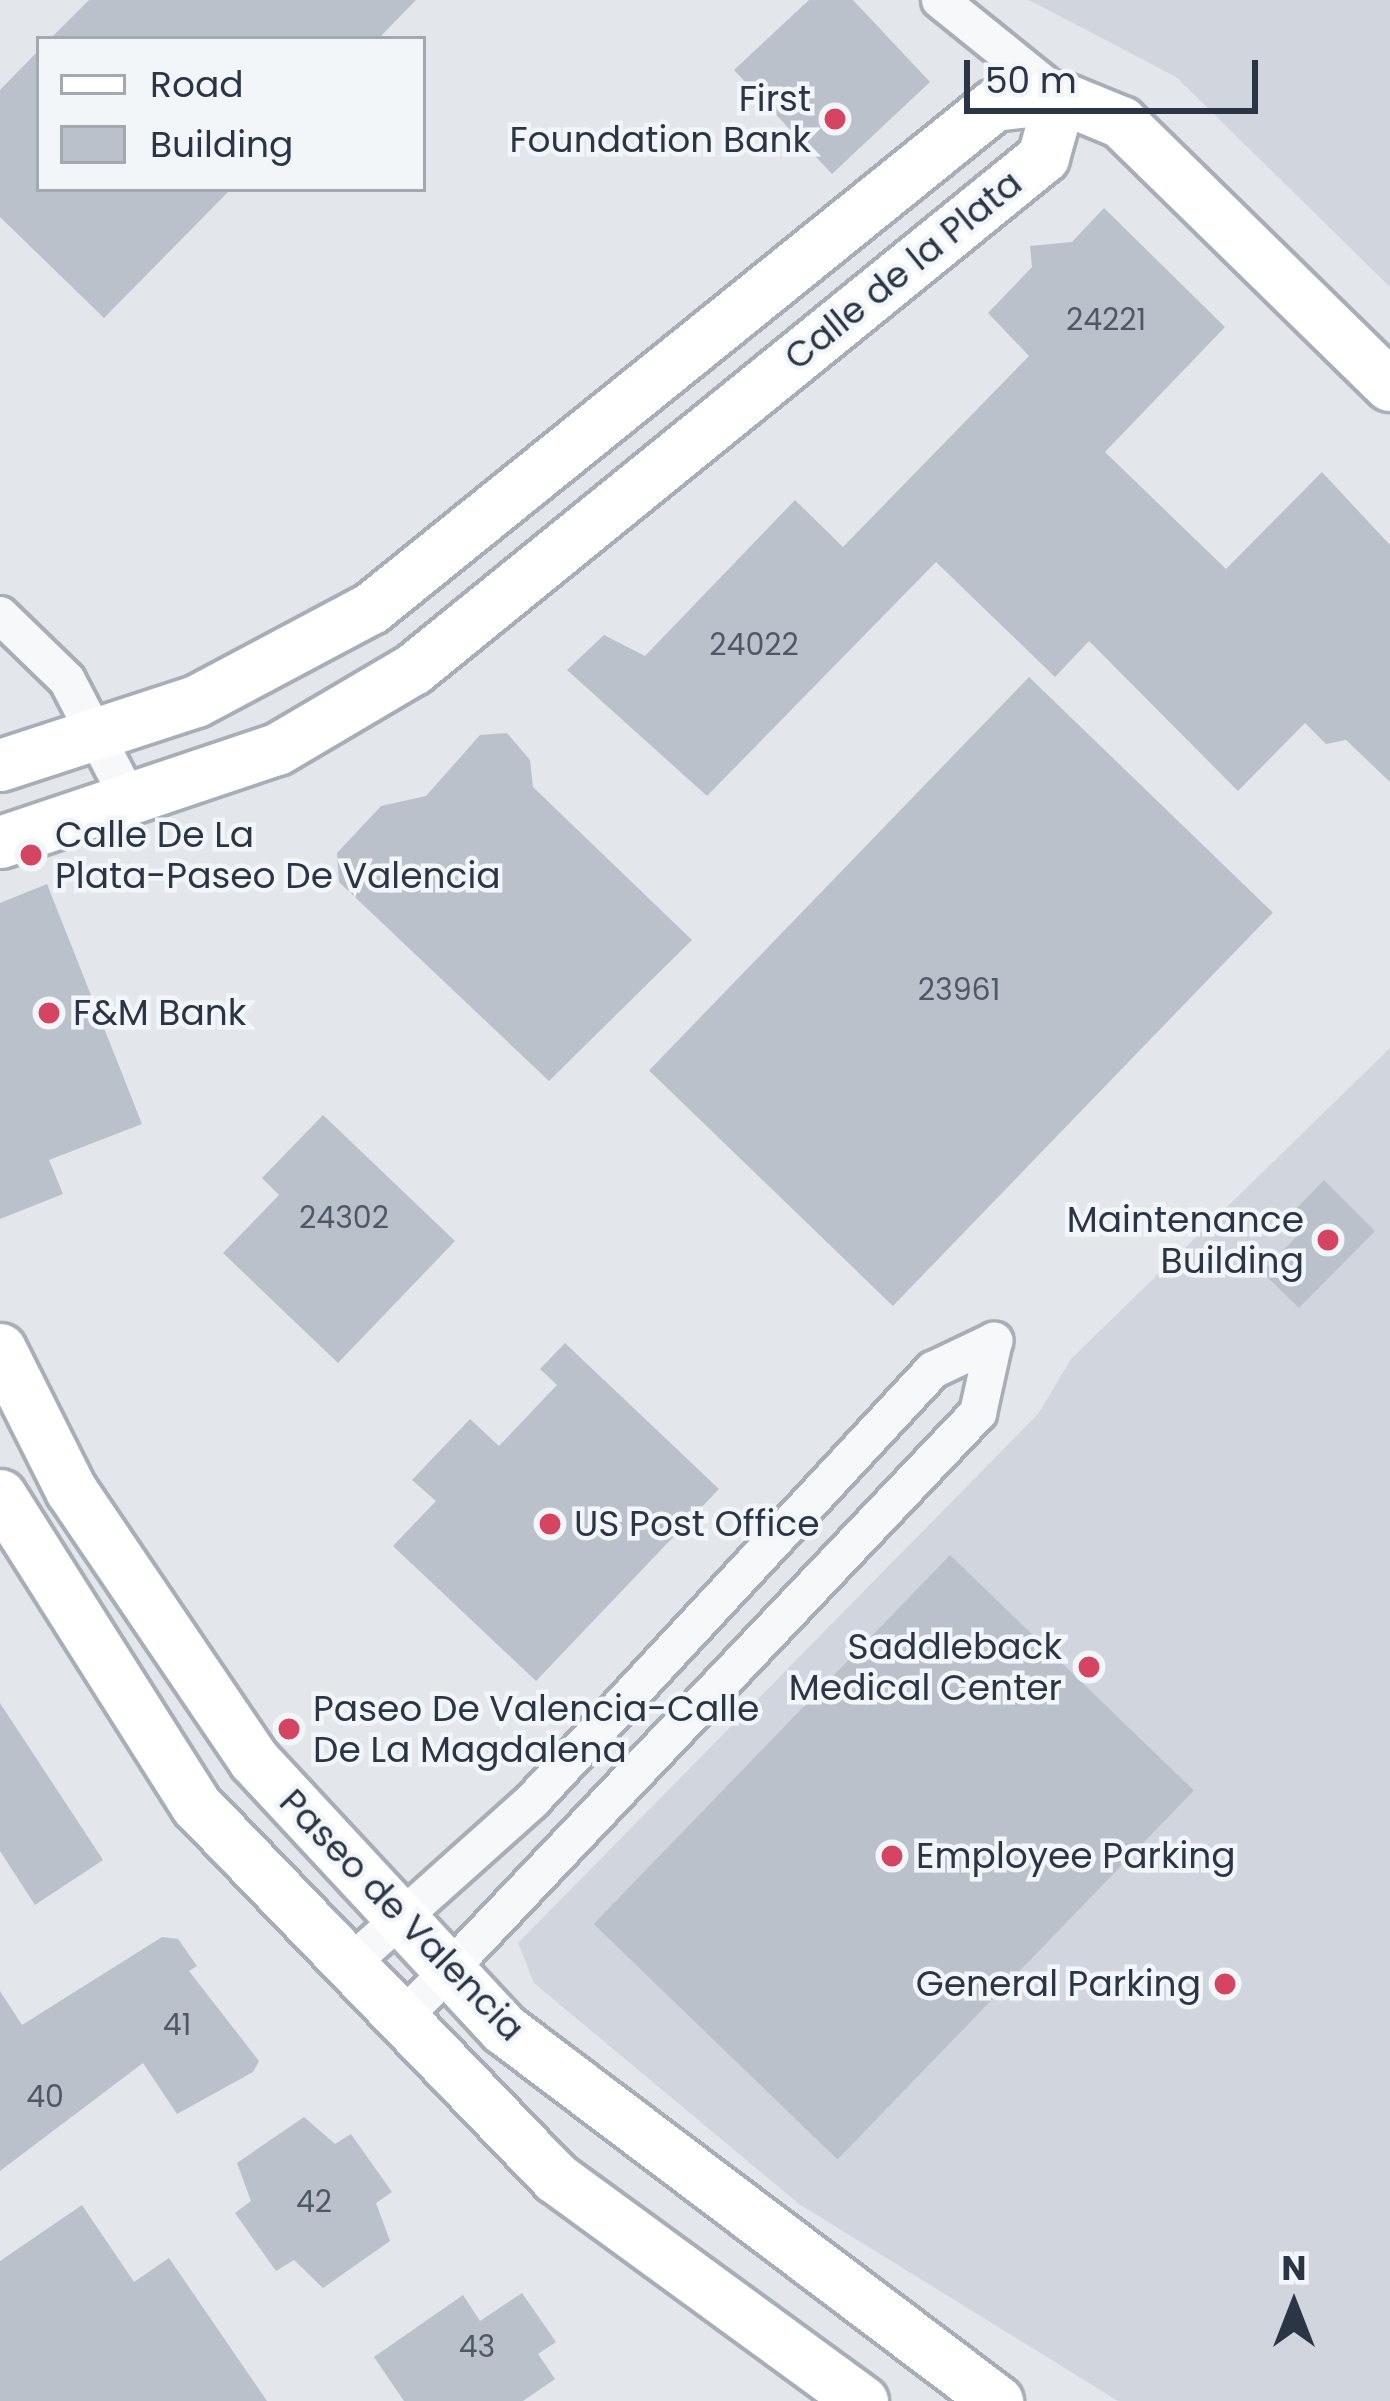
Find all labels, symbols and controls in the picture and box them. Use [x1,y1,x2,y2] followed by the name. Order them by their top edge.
[36,36,426,192] legend
[970,36,1264,110] scale bar
[985,55,1077,106] text: 50 m
[150,59,244,110] text: Road
[509,76,811,161] place label: First Foundation Bank
[822,106,848,132] marker: First Foundation Bank
[150,119,293,170] text: Building
[776,161,1030,379] street label: Calle de la Plata
[1066,302,1146,338] house number: 24221
[709,627,799,663] house number: 24022
[55,812,501,897] place label: Calle De La Plata-Paseo De Valencia
[18,842,44,868] marker: Calle De La Plata-Paseo De Valencia
[918,972,1000,1008] house number: 23961
[73,991,246,1035] place label: F&M Bank
[36,1000,62,1026] marker: F&M Bank
[1067,1197,1304,1282] place label: Maintenance Building
[299,1200,389,1236] house number: 24302
[1315,1227,1341,1253] marker: Maintenance Building
[574,1502,819,1546] place label: US Post Office
[537,1511,563,1537] marker: US Post Office
[789,1624,1062,1709] place label: Saddleback Medical Center
[1073,1651,1105,1683] marker: Saddleback Medical Center
[313,1686,759,1771] place label: Paseo De Valencia-Calle De La Magdalena
[276,1716,302,1742] marker: Paseo De Valencia-Calle De La Magdalena
[271,1780,533,2050] street label: Paseo de Valencia
[916,1834,1236,1878] place label: Employee Parking
[879,1843,905,1869] marker: Employee Parking
[916,1962,1201,2006] place label: General Parking
[1212,1971,1238,1997] marker: General Parking
[163,2007,191,2043] house number: 41
[26,2079,64,2115] house number: 40
[296,2184,332,2220] house number: 42
[1234,2245,1354,2365] north arrow
[1282,2245,1306,2292] text: N
[459,2329,495,2365] house number: 43

